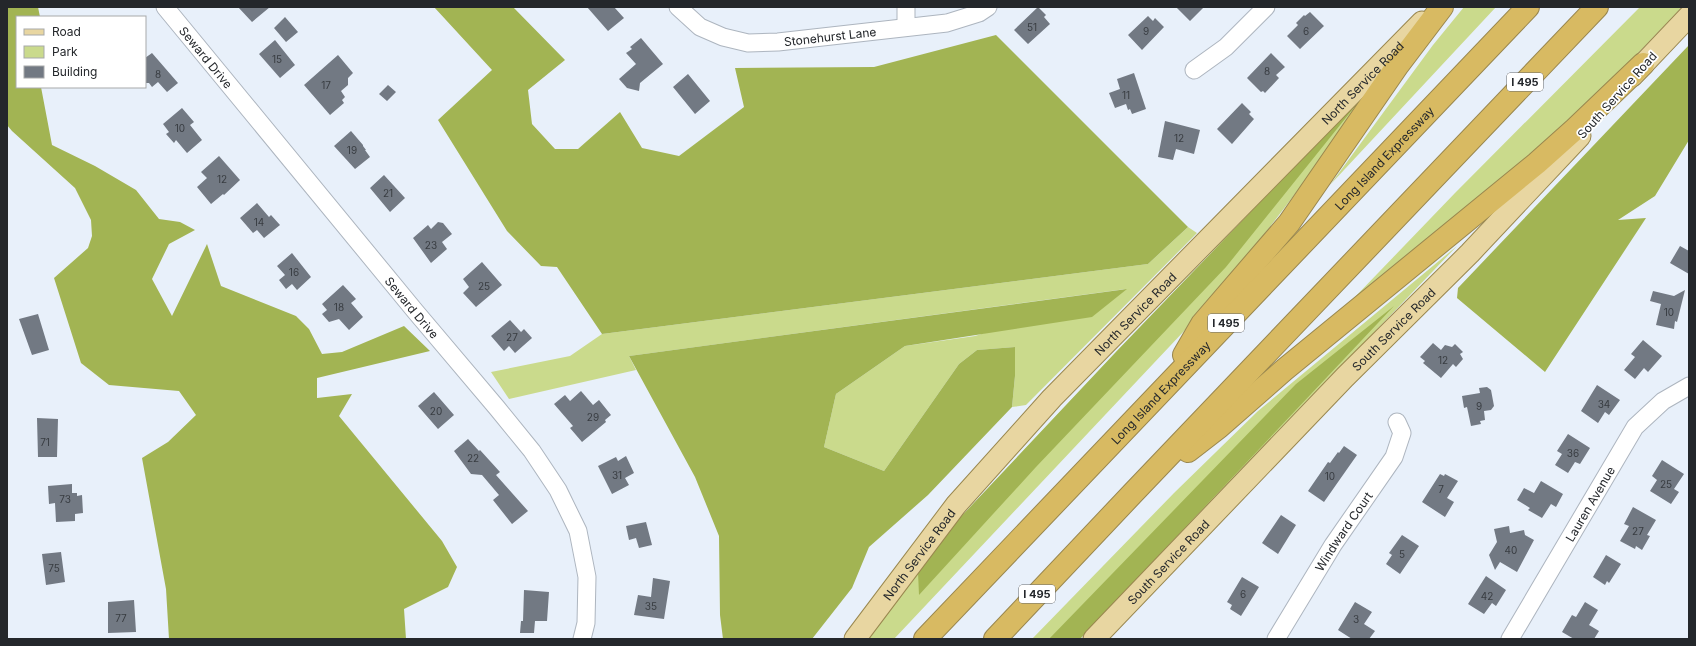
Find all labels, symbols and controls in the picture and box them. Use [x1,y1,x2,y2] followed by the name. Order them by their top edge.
[16,16,146,88] legend
[1027,21,1037,33] house number: 51
[176,23,236,91] street label: Seward Drive
[783,23,877,49] street label: Stonehurst Lane
[52,24,81,39] text: Road
[1143,25,1149,37] house number: 9
[1303,25,1309,37] house number: 6
[1318,38,1406,127] street label: North Service Road
[52,44,78,59] text: Park
[1574,49,1660,141] street label: South Service Road
[272,53,282,65] house number: 15
[52,64,97,79] text: Building
[1264,65,1270,77] house number: 8
[155,68,161,80] house number: 8
[1507,73,1543,91] road number: I 495
[321,79,331,91] house number: 17
[1122,89,1130,101] house number: 11
[1331,103,1437,213] street label: Long Island Expressway
[175,122,185,134] house number: 10
[1174,132,1184,144] house number: 12
[347,144,357,156] house number: 19
[217,173,227,185] house number: 12
[383,187,393,199] house number: 21
[254,216,264,228] house number: 14
[425,239,437,251] house number: 23
[289,266,299,278] house number: 16
[1091,269,1179,358] street label: North Service Road
[382,273,442,341] street label: Seward Drive
[478,280,490,292] house number: 25
[1348,284,1438,374] street label: South Service Road
[334,301,344,313] house number: 18
[1664,306,1674,318] house number: 10
[1208,314,1244,332] road number: I 495
[506,331,518,343] house number: 27
[1108,337,1213,447] street label: Long Island Expressway
[1438,354,1448,366] house number: 12
[1598,398,1610,410] house number: 34
[1476,400,1482,412] house number: 9
[430,405,442,417] house number: 20
[587,411,599,423] house number: 29
[40,436,50,448] house number: 71
[1567,447,1579,459] house number: 36
[467,452,479,464] house number: 22
[1562,463,1618,544] street label: Lauren Avenue
[612,469,622,481] house number: 31
[1325,470,1335,482] house number: 10
[1660,478,1672,490] house number: 25
[1438,483,1444,495] house number: 7
[1311,489,1375,574] street label: Windward Court
[59,493,71,505] house number: 73
[880,506,958,603] street label: North Service Road
[1124,516,1212,607] street label: South Service Road
[1632,525,1644,537] house number: 27
[1505,544,1517,556] house number: 40
[1399,548,1405,560] house number: 5
[48,562,60,574] house number: 75
[1019,585,1055,603] road number: I 495
[1240,588,1246,600] house number: 6
[1481,590,1493,602] house number: 42
[645,600,657,612] house number: 35
[115,612,127,624] house number: 77
[1353,613,1359,625] house number: 3

